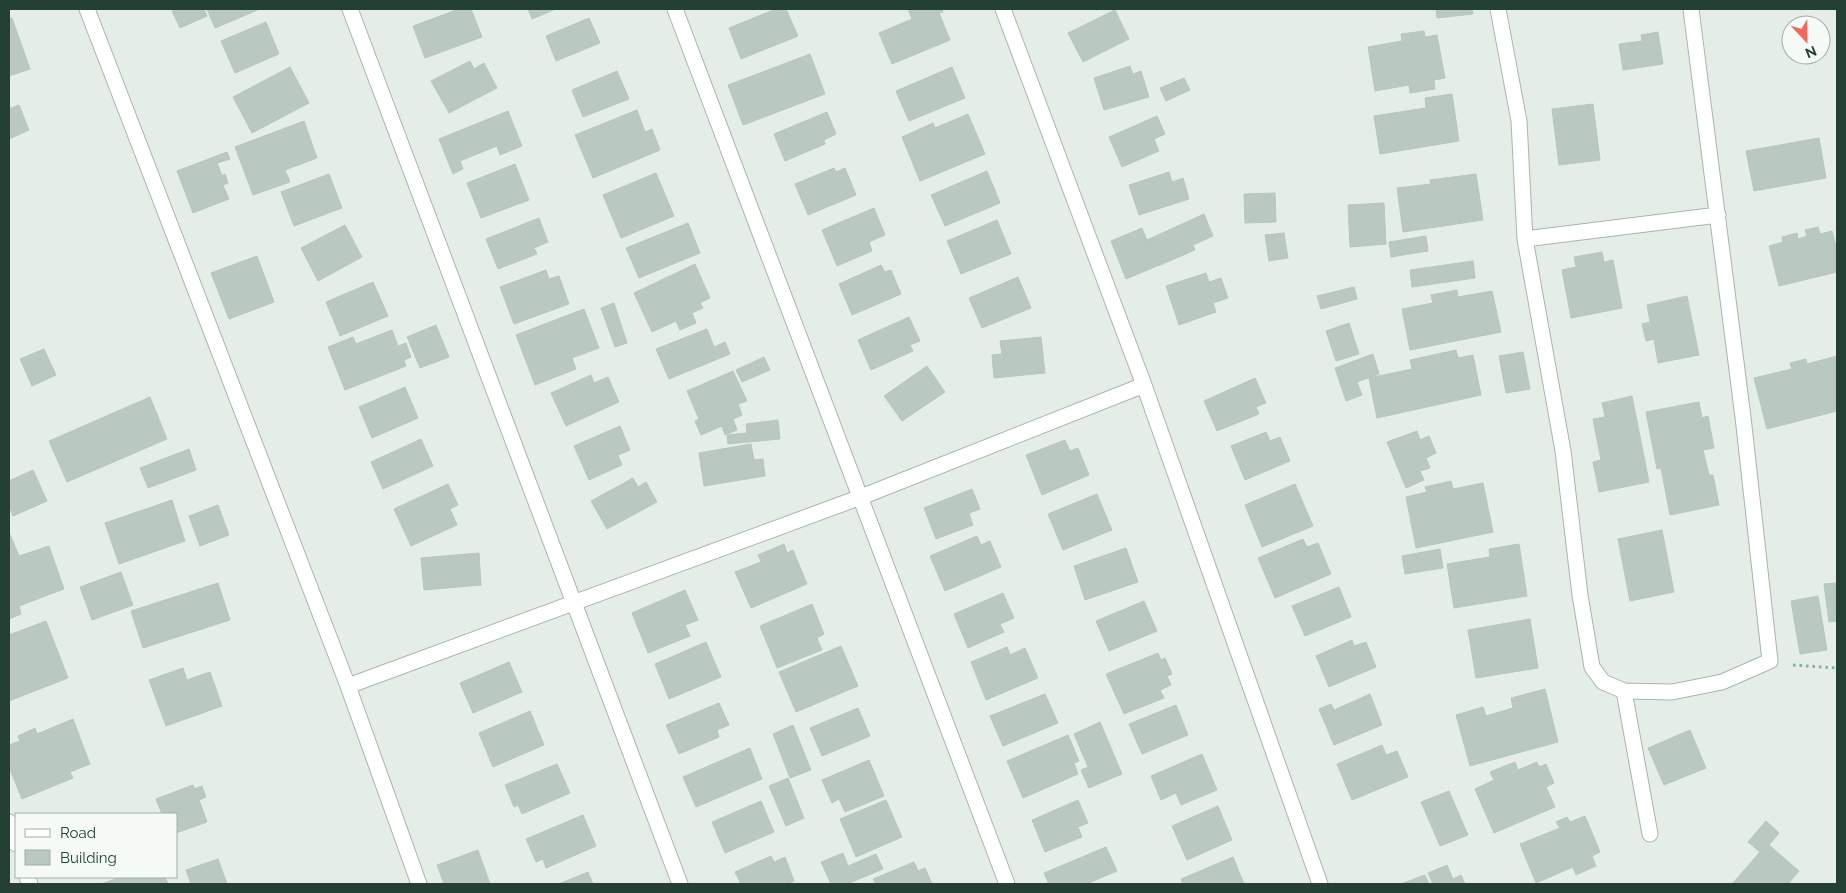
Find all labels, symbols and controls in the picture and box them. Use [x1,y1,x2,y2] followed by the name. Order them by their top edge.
[1781,15,1831,65] north arrow
[1803,43,1819,61] text: N
[15,813,178,878] legend
[60,824,96,842] text: Road
[60,849,117,867] text: Building

